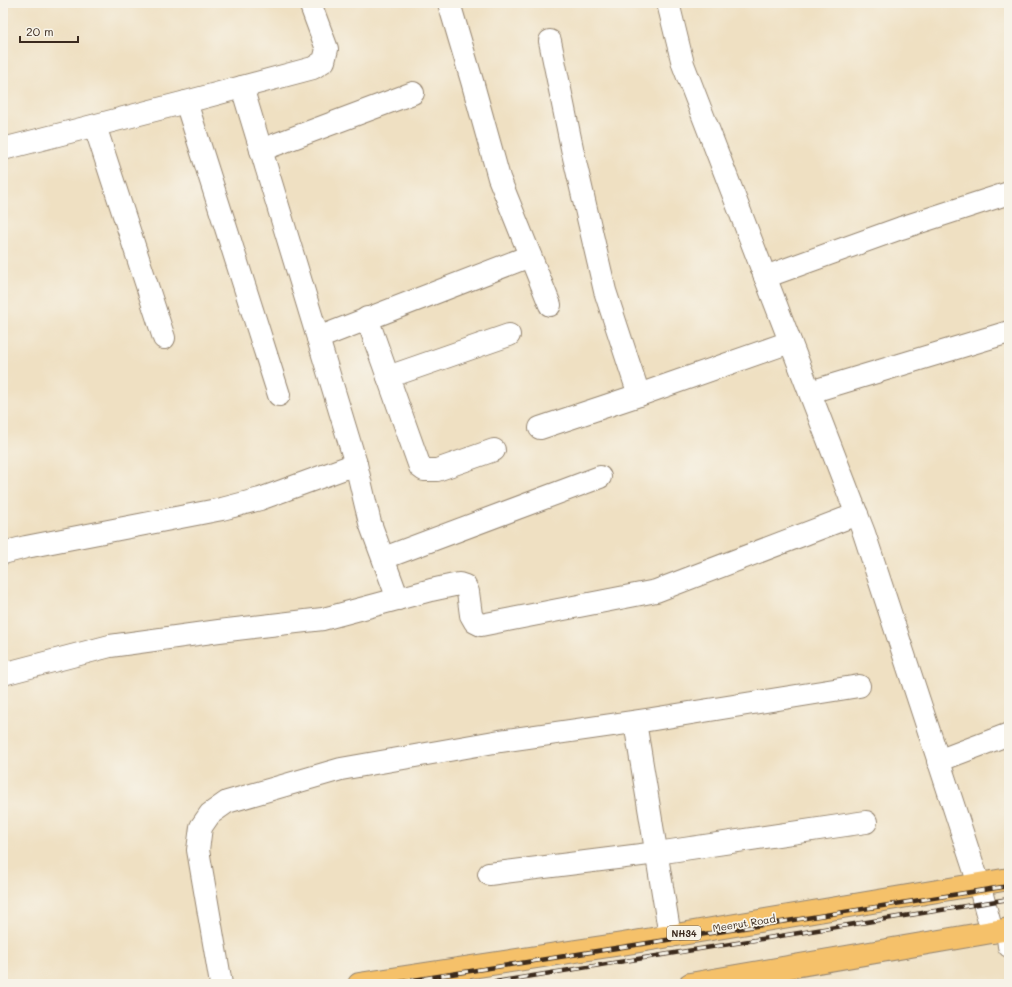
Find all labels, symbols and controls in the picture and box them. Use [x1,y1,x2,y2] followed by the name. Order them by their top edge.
[20,18,78,44] scale bar
[26,23,54,39] text: 20 m
[712,911,776,935] street label: Meerut Road
[667,926,701,940] road number: NH34

